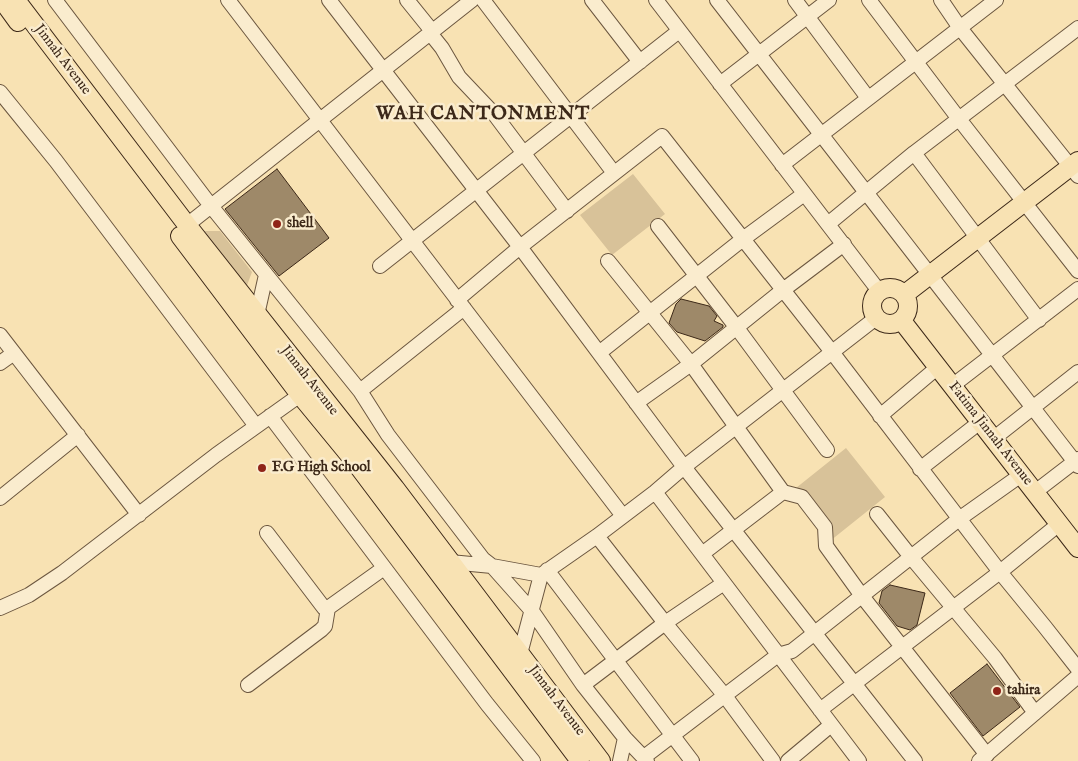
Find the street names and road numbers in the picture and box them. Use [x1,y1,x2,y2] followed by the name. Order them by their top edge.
[30,22,94,98] street label: Jinnah Avenue
[277,343,341,419] street label: Jinnah Avenue
[944,379,1036,489] street label: Fatima Jinnah Avenue
[524,663,588,739] street label: Jinnah Avenue

